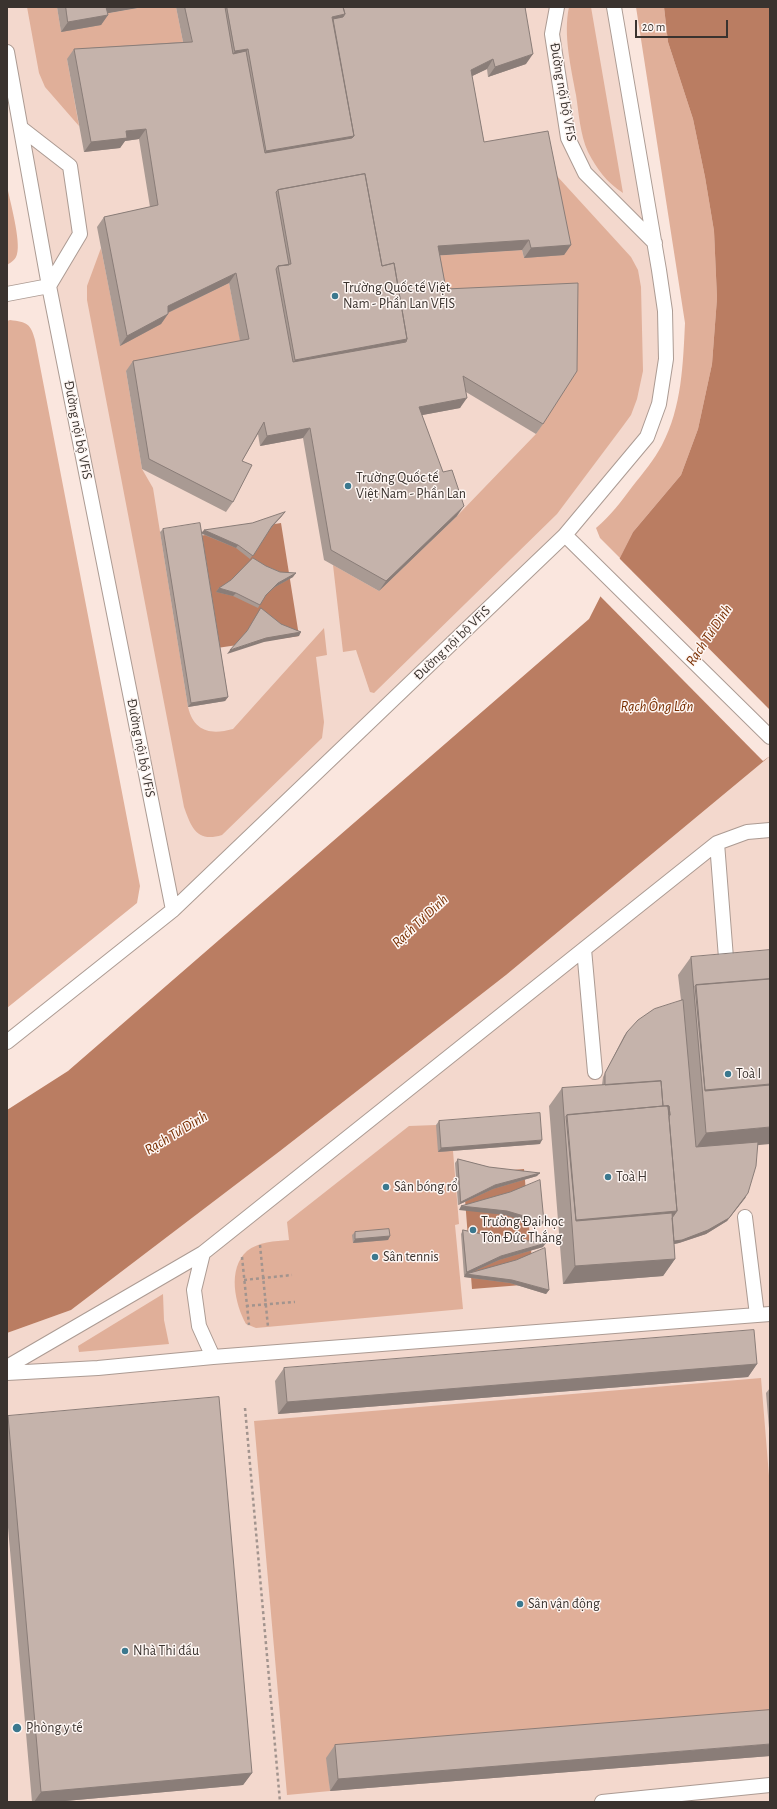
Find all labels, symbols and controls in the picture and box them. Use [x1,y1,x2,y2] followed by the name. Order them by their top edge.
[637,12,730,38] scale bar
[642,21,665,33] text: 20 m
[546,41,580,143] street label: Đường nội bộ VFiS
[343,280,455,312] place label: Trường Quốc tế Việt Nam - Phần Lan VFIS
[330,291,340,301] marker: Trường Quốc tế Việt Nam - Phần Lan VFIS
[60,379,96,481] street label: Đường nội bộ VFiS
[356,470,466,502] place label: Trường Quốc tế Việt Nam - Phần Lan
[343,481,353,491] marker: Trường Quốc tế Việt Nam - Phần Lan
[682,601,736,669] water label: Rạch Tư Dinh
[410,602,494,684] street label: Đường nội bộ VFiS
[123,697,159,799] street label: Đường nội bộ VFiS
[621,697,693,715] water label: Rạch Ông Lớn
[388,890,452,952] water label: Rạch Tư Dinh
[736,1066,761,1082] place label: Toà I
[723,1069,733,1079] marker: Toà I
[141,1107,211,1159] water label: Rạch Tư Dinh
[616,1169,647,1185] place label: Toà H
[603,1172,613,1182] marker: Toà H
[394,1179,458,1195] place label: Sân bóng rổ
[381,1182,391,1192] marker: Sân bóng rổ
[481,1214,563,1246] place label: Trường Đại học Tôn Đức Thắng
[468,1225,478,1235] marker: Trường Đại học Tôn Đức Thắng
[383,1249,439,1265] place label: Sân tennis
[370,1252,380,1262] marker: Sân tennis
[528,1596,600,1612] place label: Sân vận động
[515,1599,525,1609] marker: Sân vận động
[133,1643,199,1659] place label: Nhà Thi đấu
[120,1646,130,1656] marker: Nhà Thi đấu
[26,1720,83,1736] place label: Phòng y tế
[11,1722,23,1734] marker: Phòng y tế

